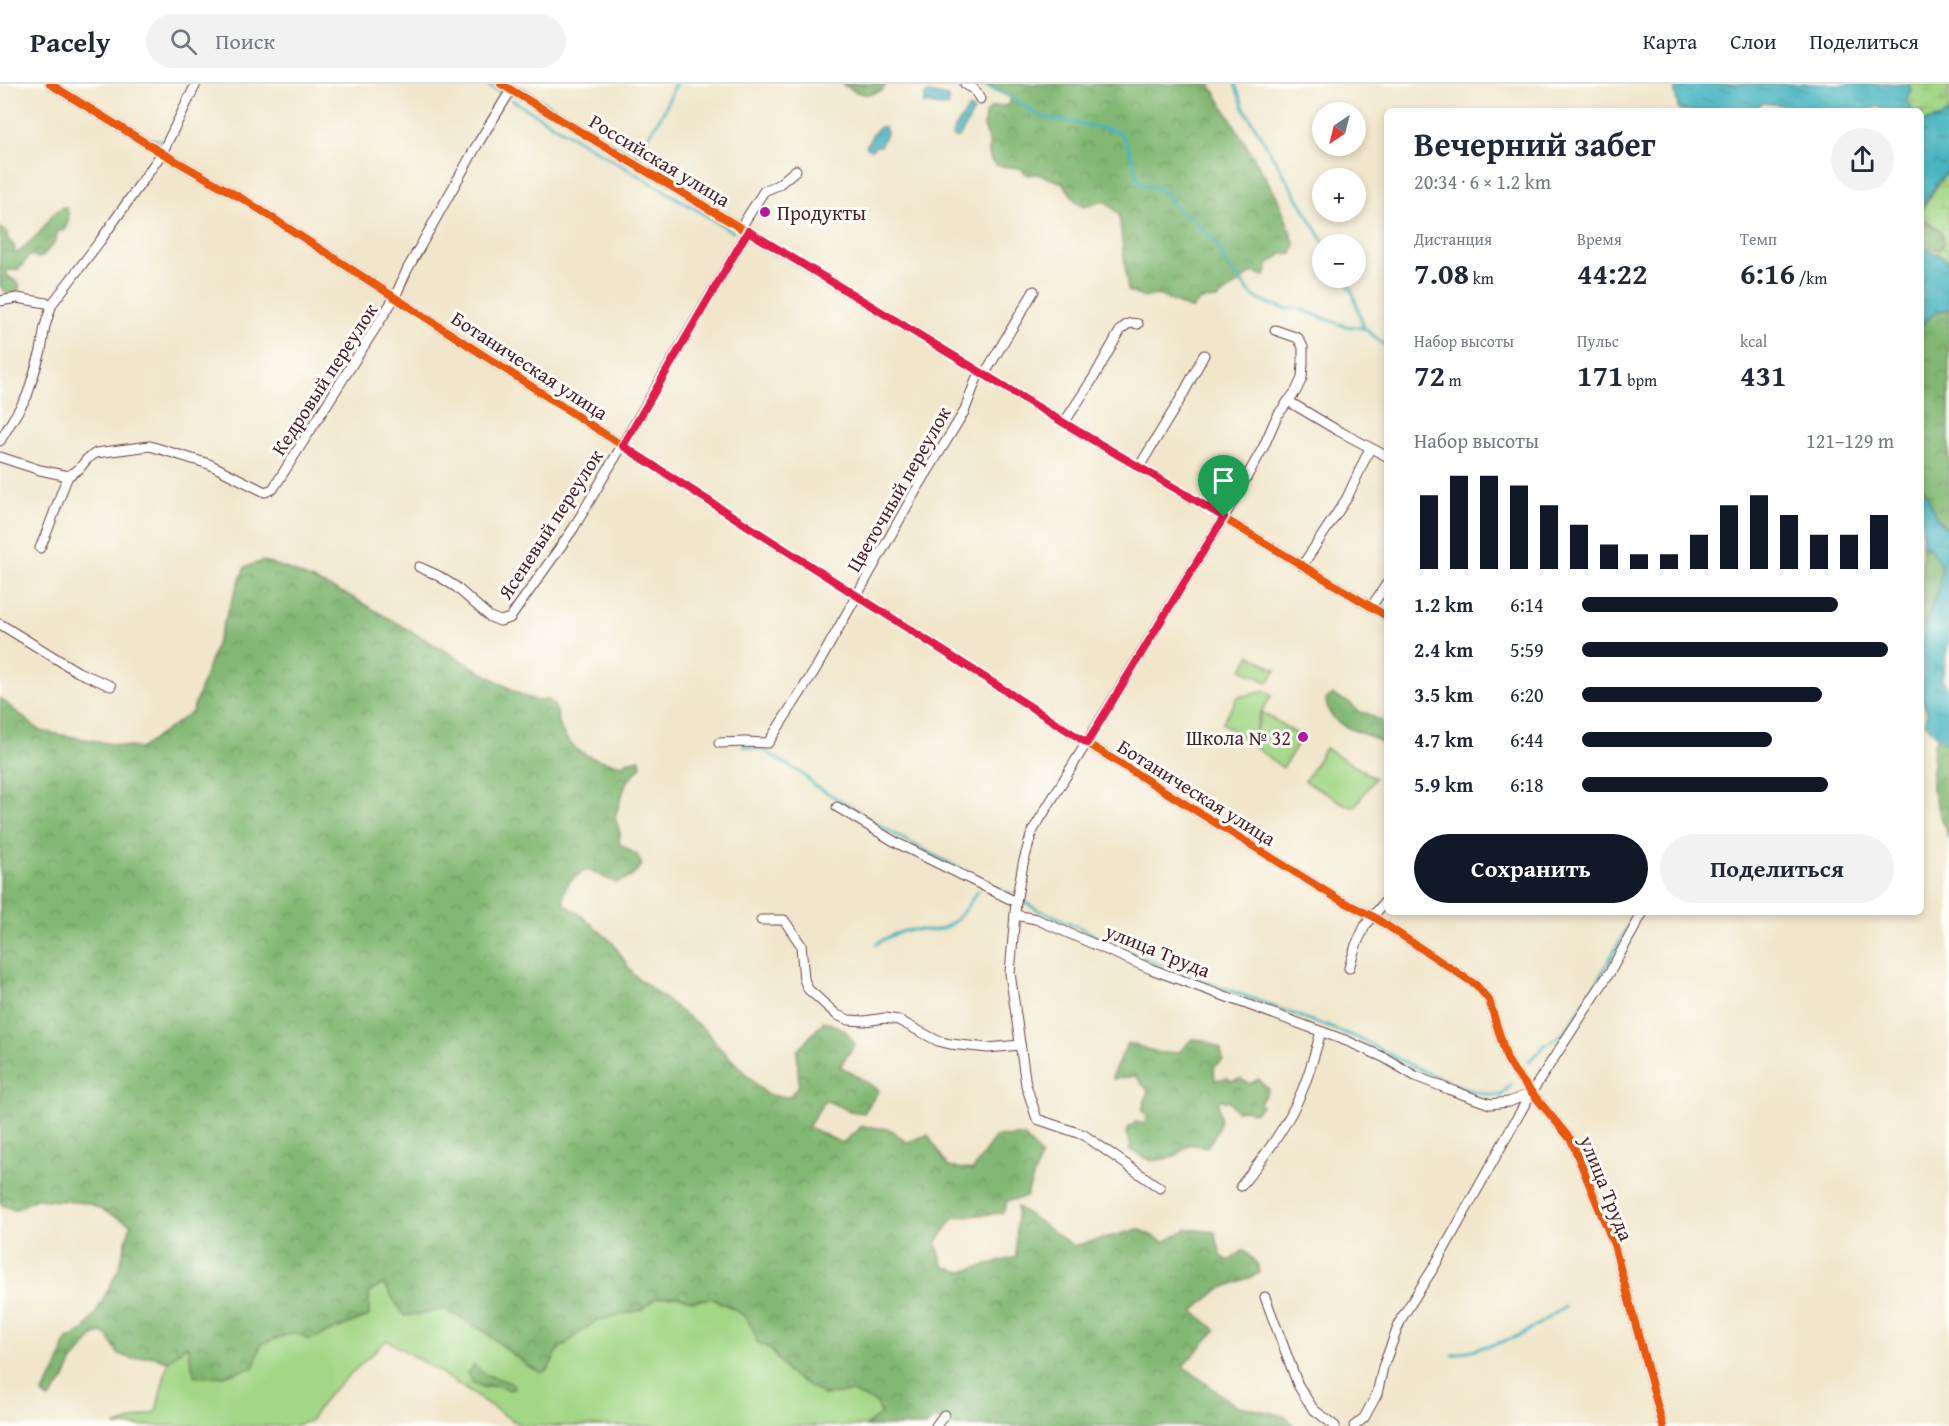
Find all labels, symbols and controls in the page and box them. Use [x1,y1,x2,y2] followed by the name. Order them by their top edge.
[146,14,566,68] search box
[30,21,110,62] text: Pacely
[167,25,200,58] icon: search
[215,25,275,57] text: Поиск
[1643,26,1697,57] text: Карта
[1730,26,1776,57] text: Слои
[1809,26,1919,57] text: Поделиться
[1312,102,1366,156] north arrow
[1312,102,1366,288] map controls
[584,106,736,214] street label: Российская улица
[1414,120,1656,168] text: Вечерний забег
[1831,128,1894,191] button: share
[1414,167,1551,196] text: 20:34 · 6 × 1.2 km
[1312,168,1366,222] button: +
[777,198,866,227] place label: Продукты
[758,205,772,219] marker: Продукты
[1414,227,1492,251] text: Дистанция
[1577,227,1622,251] text: Время
[1740,227,1777,251] text: Темп
[1312,234,1366,288] button: −
[1414,251,1469,295] text: 7.08
[1577,251,1648,295] text: 44:22
[1740,251,1795,295] text: 6:16
[1469,266,1494,290] text: km
[1795,266,1827,290] text: /km
[264,297,384,461] street label: Кедровый переулок
[446,303,614,427] street label: Ботаническая улица
[1414,329,1514,353] text: Набор высоты
[1577,329,1619,353] text: Пульс
[1740,329,1767,353] text: kcal
[1414,353,1445,397] text: 72
[1577,353,1624,397] text: 171
[1740,353,1787,397] text: 431
[1445,368,1462,392] text: m
[1624,368,1657,392] text: bpm
[839,400,958,577] street label: Цветочный переулок
[1414,426,1539,455] text: Набор высоты
[1806,426,1894,455] text: 121–129 m
[490,443,610,606] street label: Ясеневый переулок
[1198,455,1249,517] pin
[1207,464,1240,497] icon: arrive
[1414,590,1473,619] text: 1.2 km
[1510,590,1544,619] text: 6:14
[1414,635,1473,664] text: 2.4 km
[1510,635,1544,664] text: 5:59
[1414,680,1473,709] text: 3.5 km
[1510,680,1544,709] text: 6:20
[1186,723,1291,752] place label: Школа № 32
[1414,725,1473,754] text: 4.7 km
[1510,725,1544,754] text: 6:44
[1296,730,1310,744] marker: Школа № 32
[1112,732,1282,853] street label: Ботаническая улица
[1414,770,1473,799] text: 5.9 km
[1510,770,1544,799] text: 6:18
[1414,834,1648,903] button: Сохранить
[1660,834,1894,903] button: Поделиться
[1100,915,1215,984] street label: улица Труда
[1572,1130,1641,1245] street label: улица Труда

